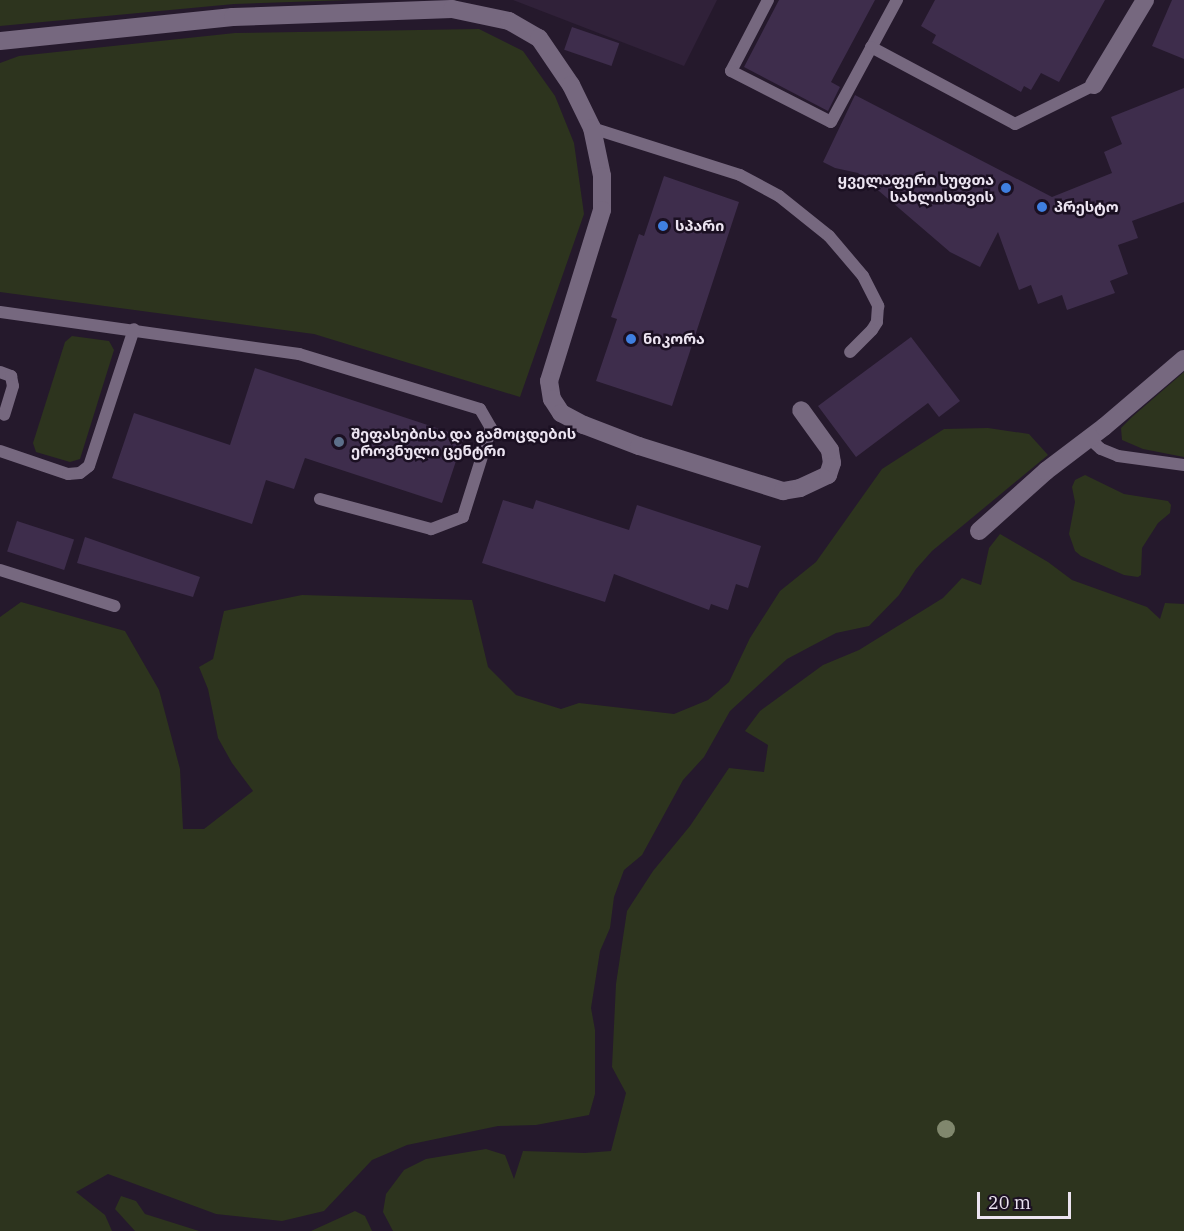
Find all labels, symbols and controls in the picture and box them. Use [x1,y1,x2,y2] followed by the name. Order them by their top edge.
[838,170,994,205] place label: ყველაფერი სუფთა სახლისთვის
[999,181,1013,195] marker: ყველაფერი სუფთა სახლისთვის
[1054,198,1119,216] place label: პრესტო
[1035,200,1049,214] marker: პრესტო
[675,217,724,235] place label: სპარი
[656,219,670,233] marker: სპარი
[643,330,705,348] place label: ნიკორა
[624,332,638,346] marker: ნიკორა
[351,424,576,459] place label: შეფასებისა და გამოცდების ეროვნული ცენტრი
[332,435,346,449] marker: შეფასებისა და გამოცდების ეროვნული ცენტრი
[980,1180,1074,1218] scale bar
[988,1191,1031,1214] text: 20 m

